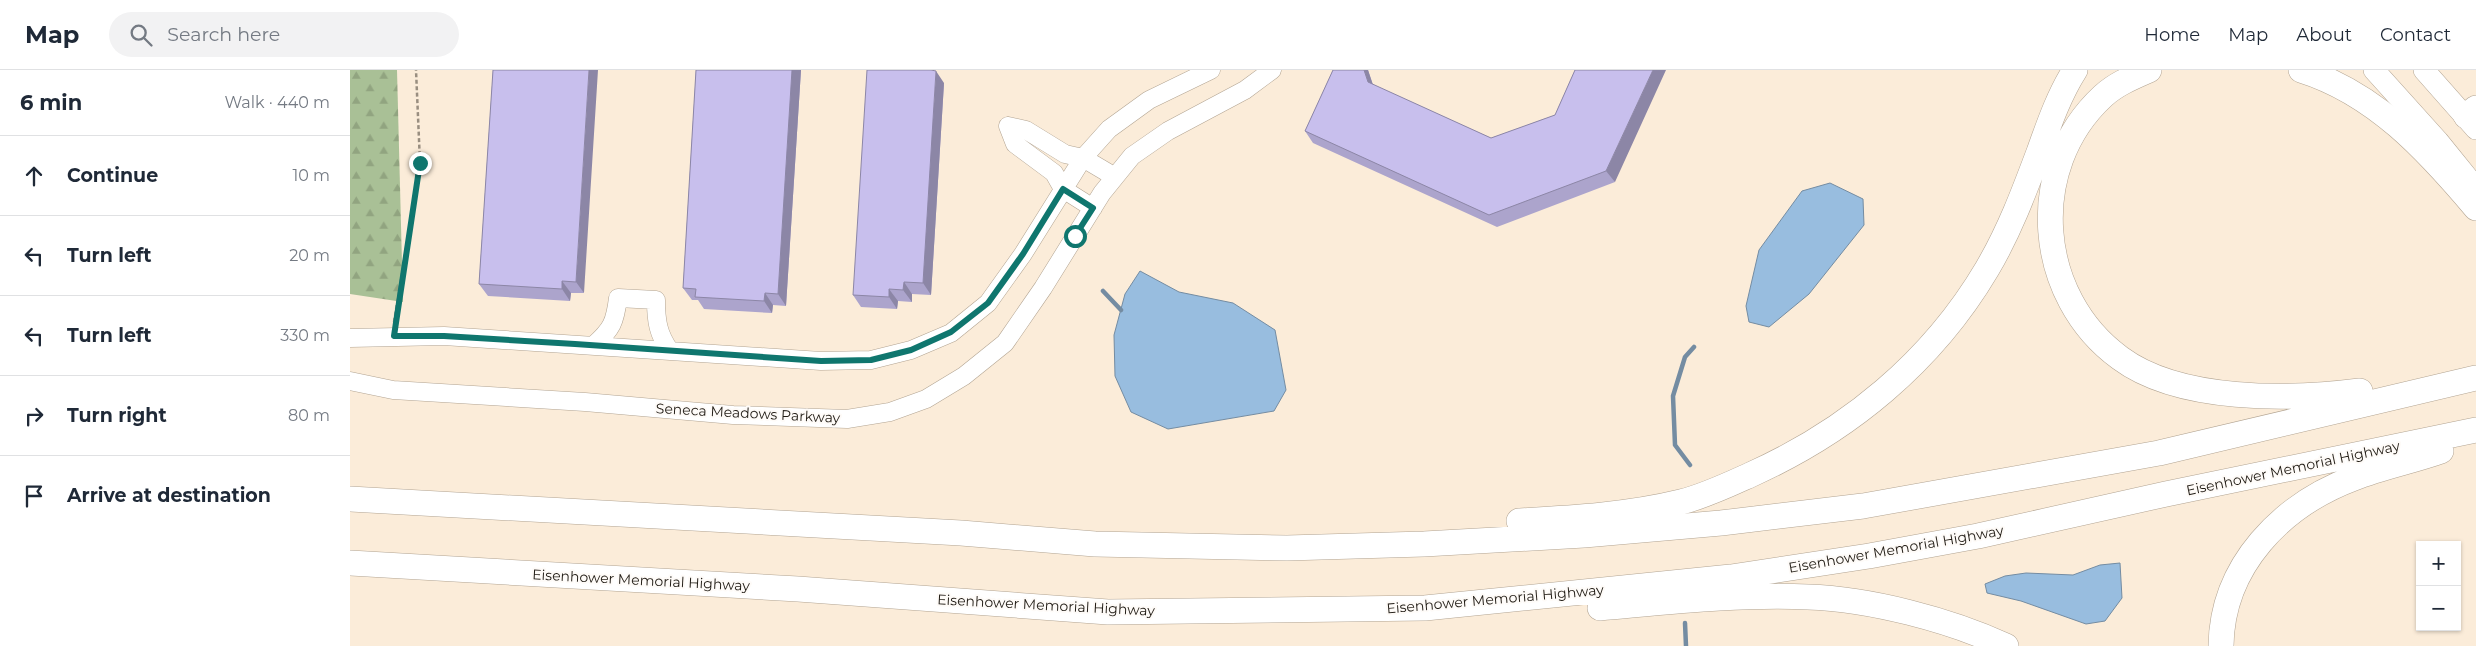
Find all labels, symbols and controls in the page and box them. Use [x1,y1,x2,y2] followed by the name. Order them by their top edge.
[109,12,459,57] search box
[25,20,79,49] text: Map
[127,21,155,49] icon: search
[167,23,280,46] text: Search here
[2144,24,2200,46] text: Home
[2228,24,2268,46] text: Map
[2296,24,2352,46] text: About
[2380,24,2451,46] text: Contact
[20,90,82,115] text: 6 min
[224,93,330,112] text: Walk · 440 m
[409,152,432,175] route end
[20,162,48,190] icon: ahead
[67,164,158,187] text: Continue
[292,166,330,185] text: 10 m
[1064,225,1087,248] route start
[20,242,48,270] icon: left
[67,244,152,267] text: Turn left
[289,246,330,265] text: 20 m
[20,322,48,350] icon: left
[67,324,152,347] text: Turn left
[280,326,330,345] text: 330 m
[655,399,841,427] street label: Seneca Meadows Parkway
[20,402,48,430] icon: right
[67,404,167,427] text: Turn right
[288,406,330,425] text: 80 m
[2185,436,2402,499] street label: Eisenhower Memorial Highway
[20,482,48,510] icon: arrive
[67,484,271,507] text: Arrive at destination
[1787,521,2005,577] street label: Eisenhower Memorial Highway
[2416,541,2461,631] map controls
[2416,541,2461,586] button: +
[532,565,751,595] street label: Eisenhower Memorial Highway
[1386,581,1605,617] street label: Eisenhower Memorial Highway
[2416,586,2461,631] button: −
[937,590,1156,620] street label: Eisenhower Memorial Highway

